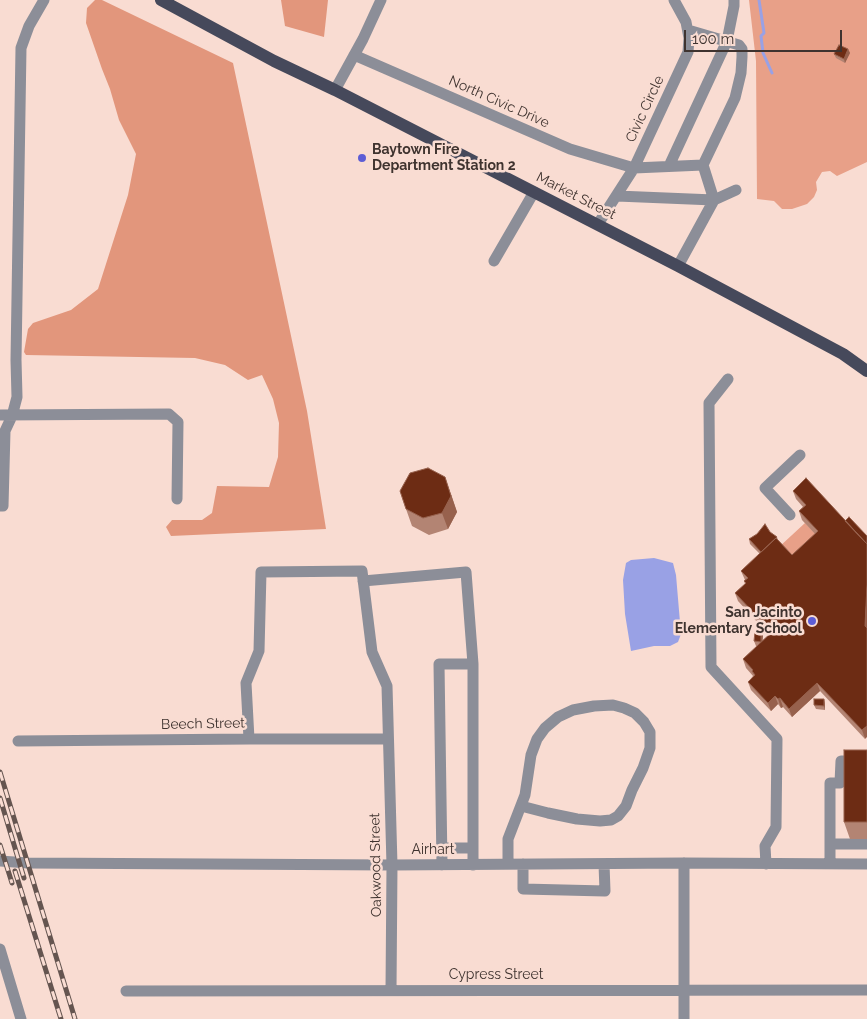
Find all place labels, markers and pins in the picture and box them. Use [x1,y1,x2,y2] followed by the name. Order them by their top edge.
[372,142,516,174] place label: Baytown Fire Department Station 2
[356,152,368,164] marker: Baytown Fire Department Station 2
[675,605,802,638] place label: San Jacinto Elementary School
[806,615,818,627] marker: San Jacinto Elementary School

